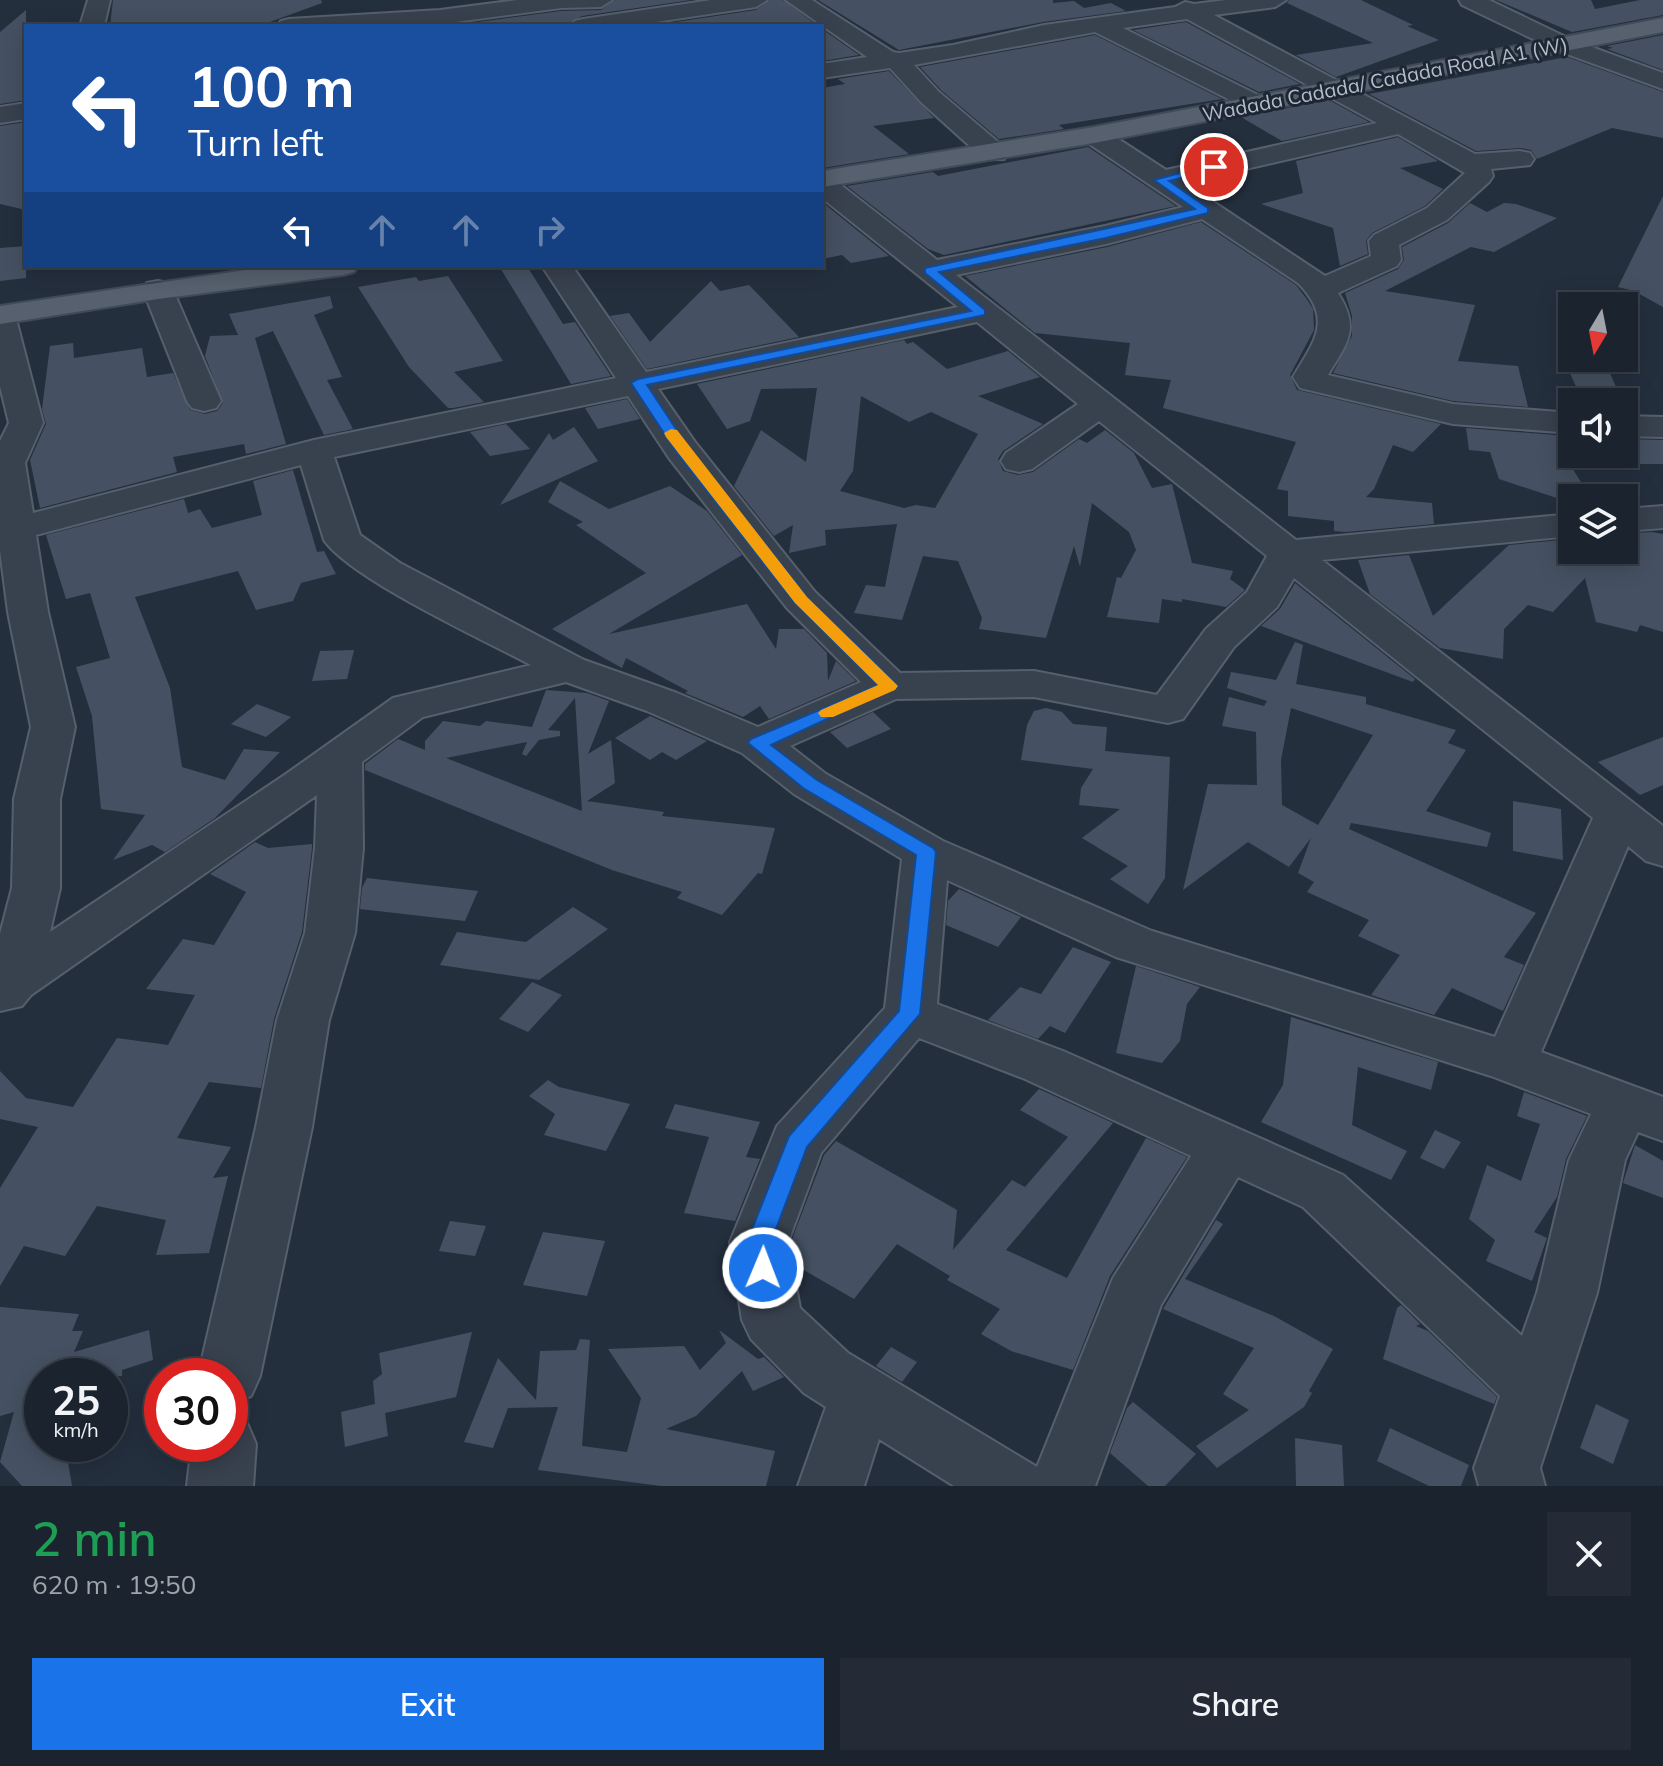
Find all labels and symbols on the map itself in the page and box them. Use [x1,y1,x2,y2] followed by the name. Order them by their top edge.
[1200,31,1570,127] street label: Wadada Cadada/ Cadada Road A1 (W)
[1180,133,1248,201] pin
[1558,292,1638,372] north arrow
[721,1226,805,1310] position arrow
[144,1358,248,1462] speed limit sign: 30

